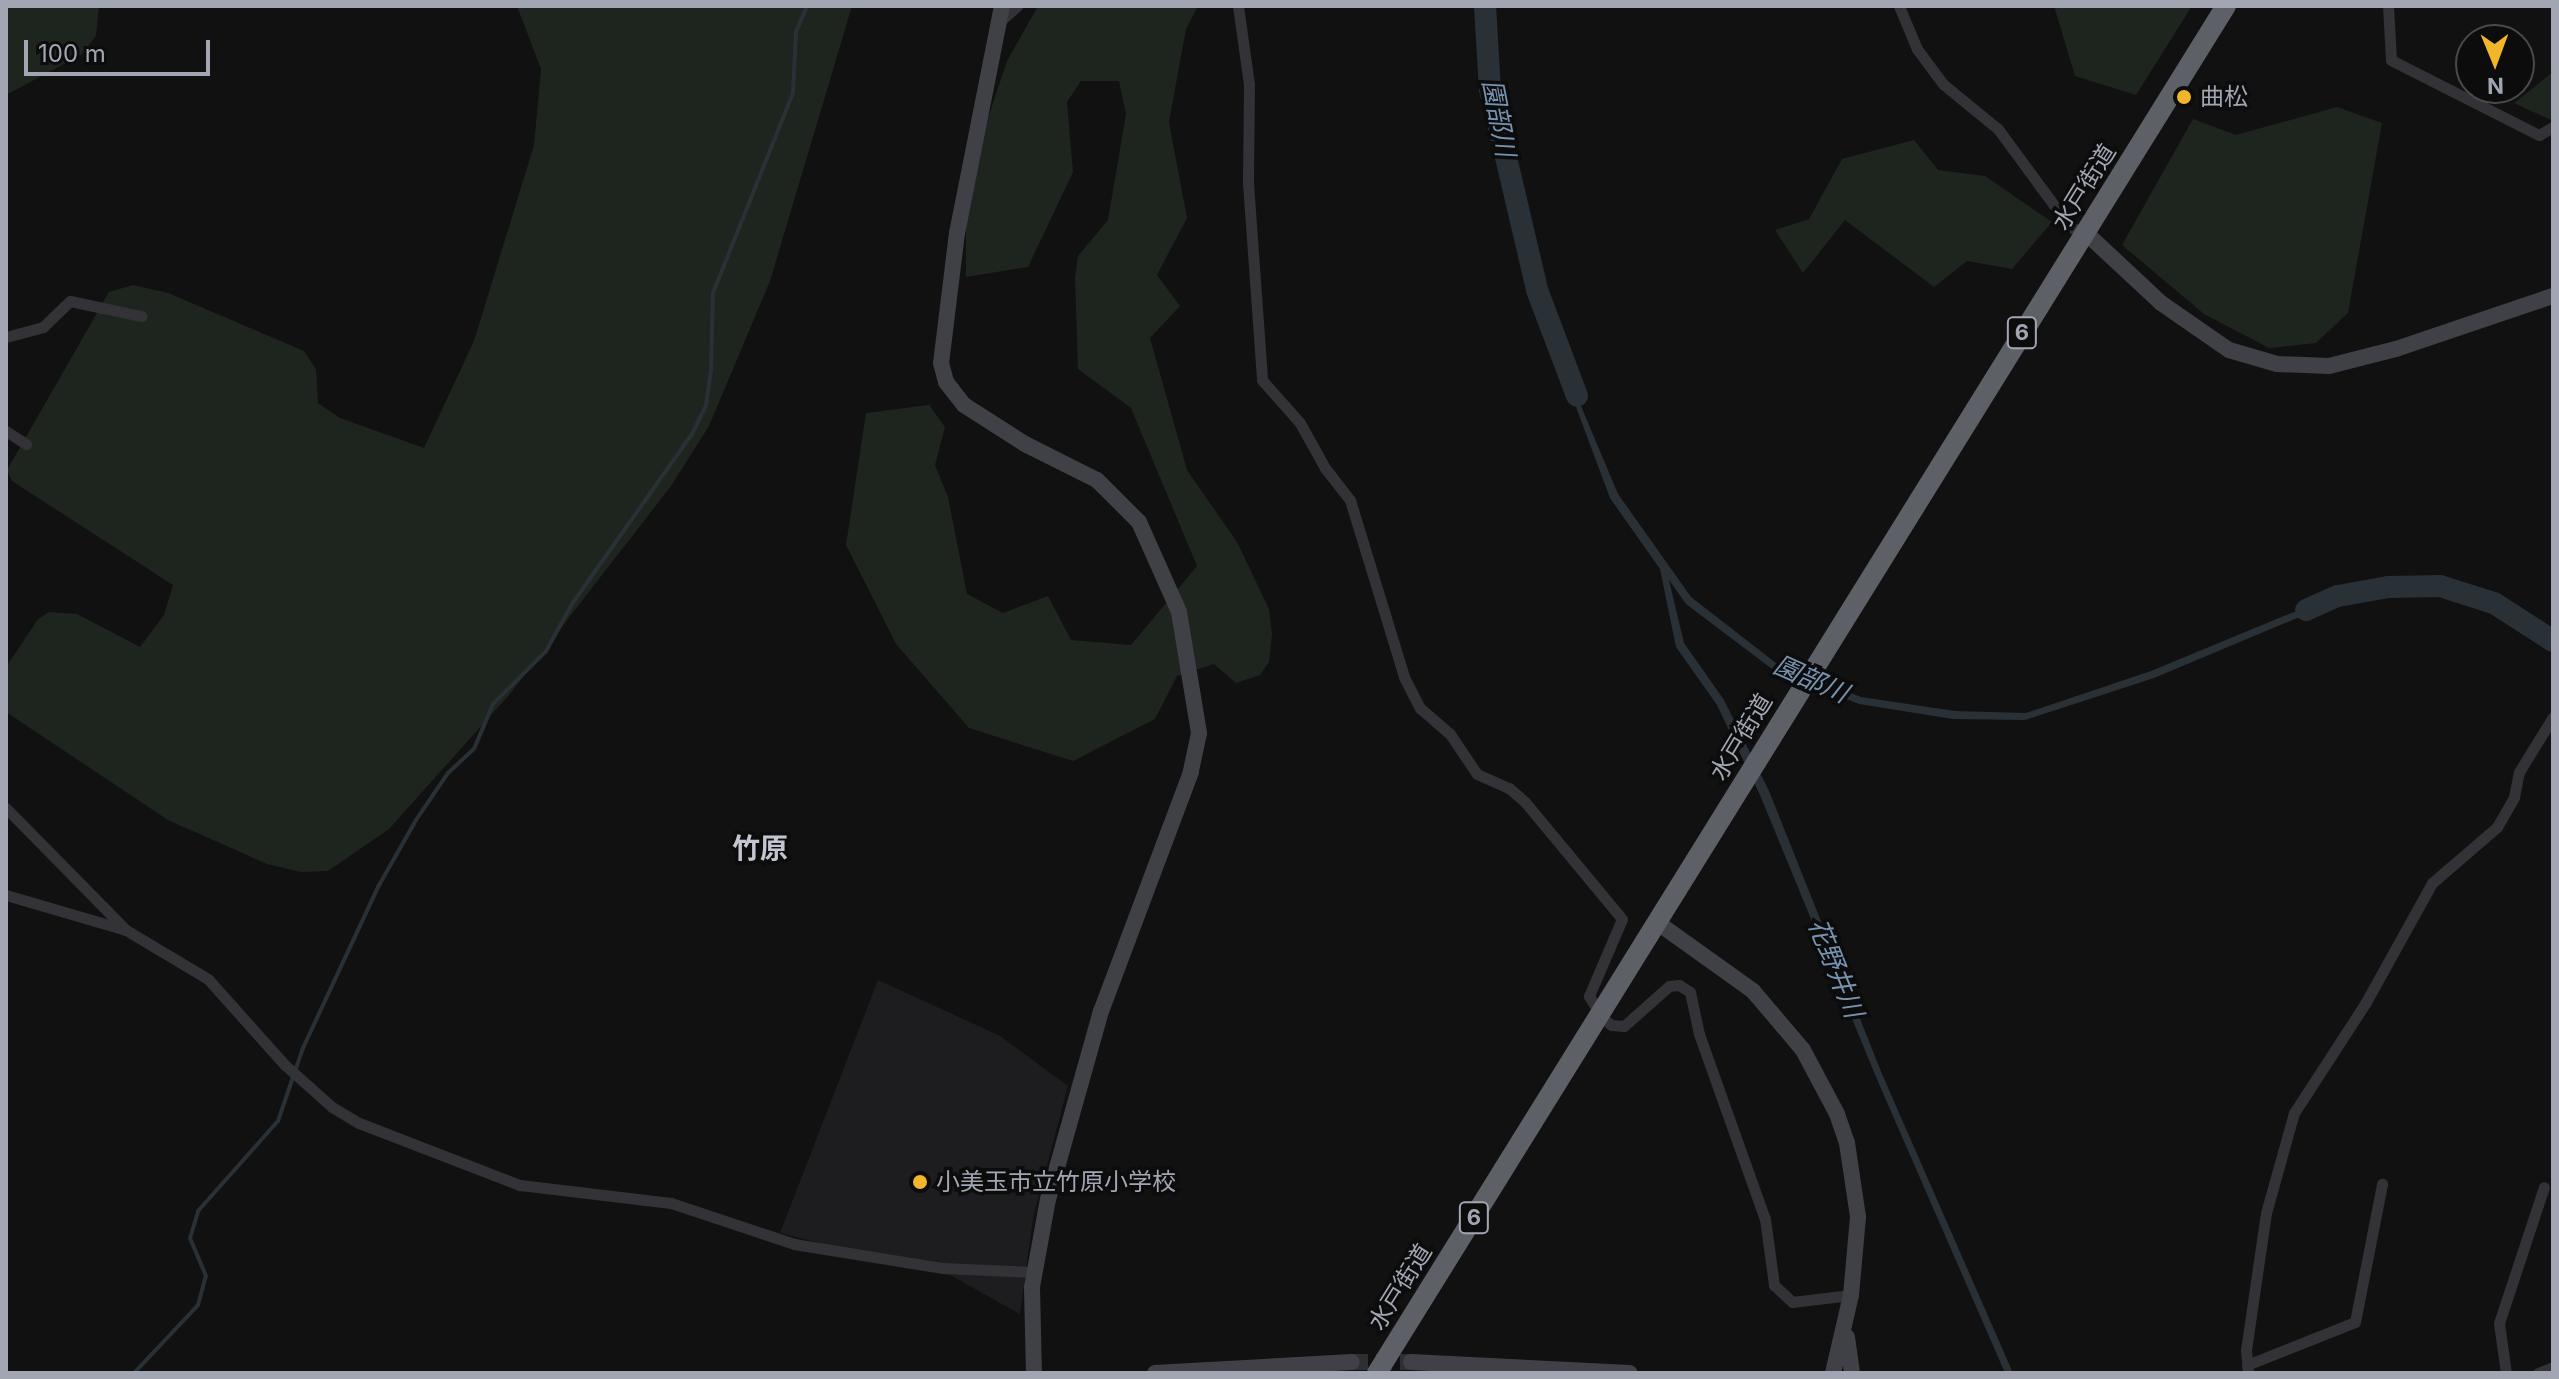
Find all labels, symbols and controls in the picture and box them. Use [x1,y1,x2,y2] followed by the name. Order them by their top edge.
[28,24,214,74] scale bar
[2455,24,2535,104] north arrow
[38,39,106,68] text: 100 m
[2487,73,2504,99] text: N
[1476,77,1522,159] water label: 園部川
[2200,83,2248,111] place label: 曲松
[2175,88,2193,106] marker: 曲松
[2046,139,2122,235] street label: 水戸街道
[2006,315,2038,351] road number: 6
[1769,649,1853,709] water label: 園部川
[1704,688,1778,786] street label: 水戸街道
[732,831,788,865] district label: 竹原
[1802,914,1870,1022] water label: 花野井川
[936,1168,1176,1196] place label: 小美玉市立竹原小学校
[911,1173,929,1191] marker: 小美玉市立竹原小学校
[1458,1200,1490,1236] road number: 6
[1362,1239,1438,1335] street label: 水戸街道

